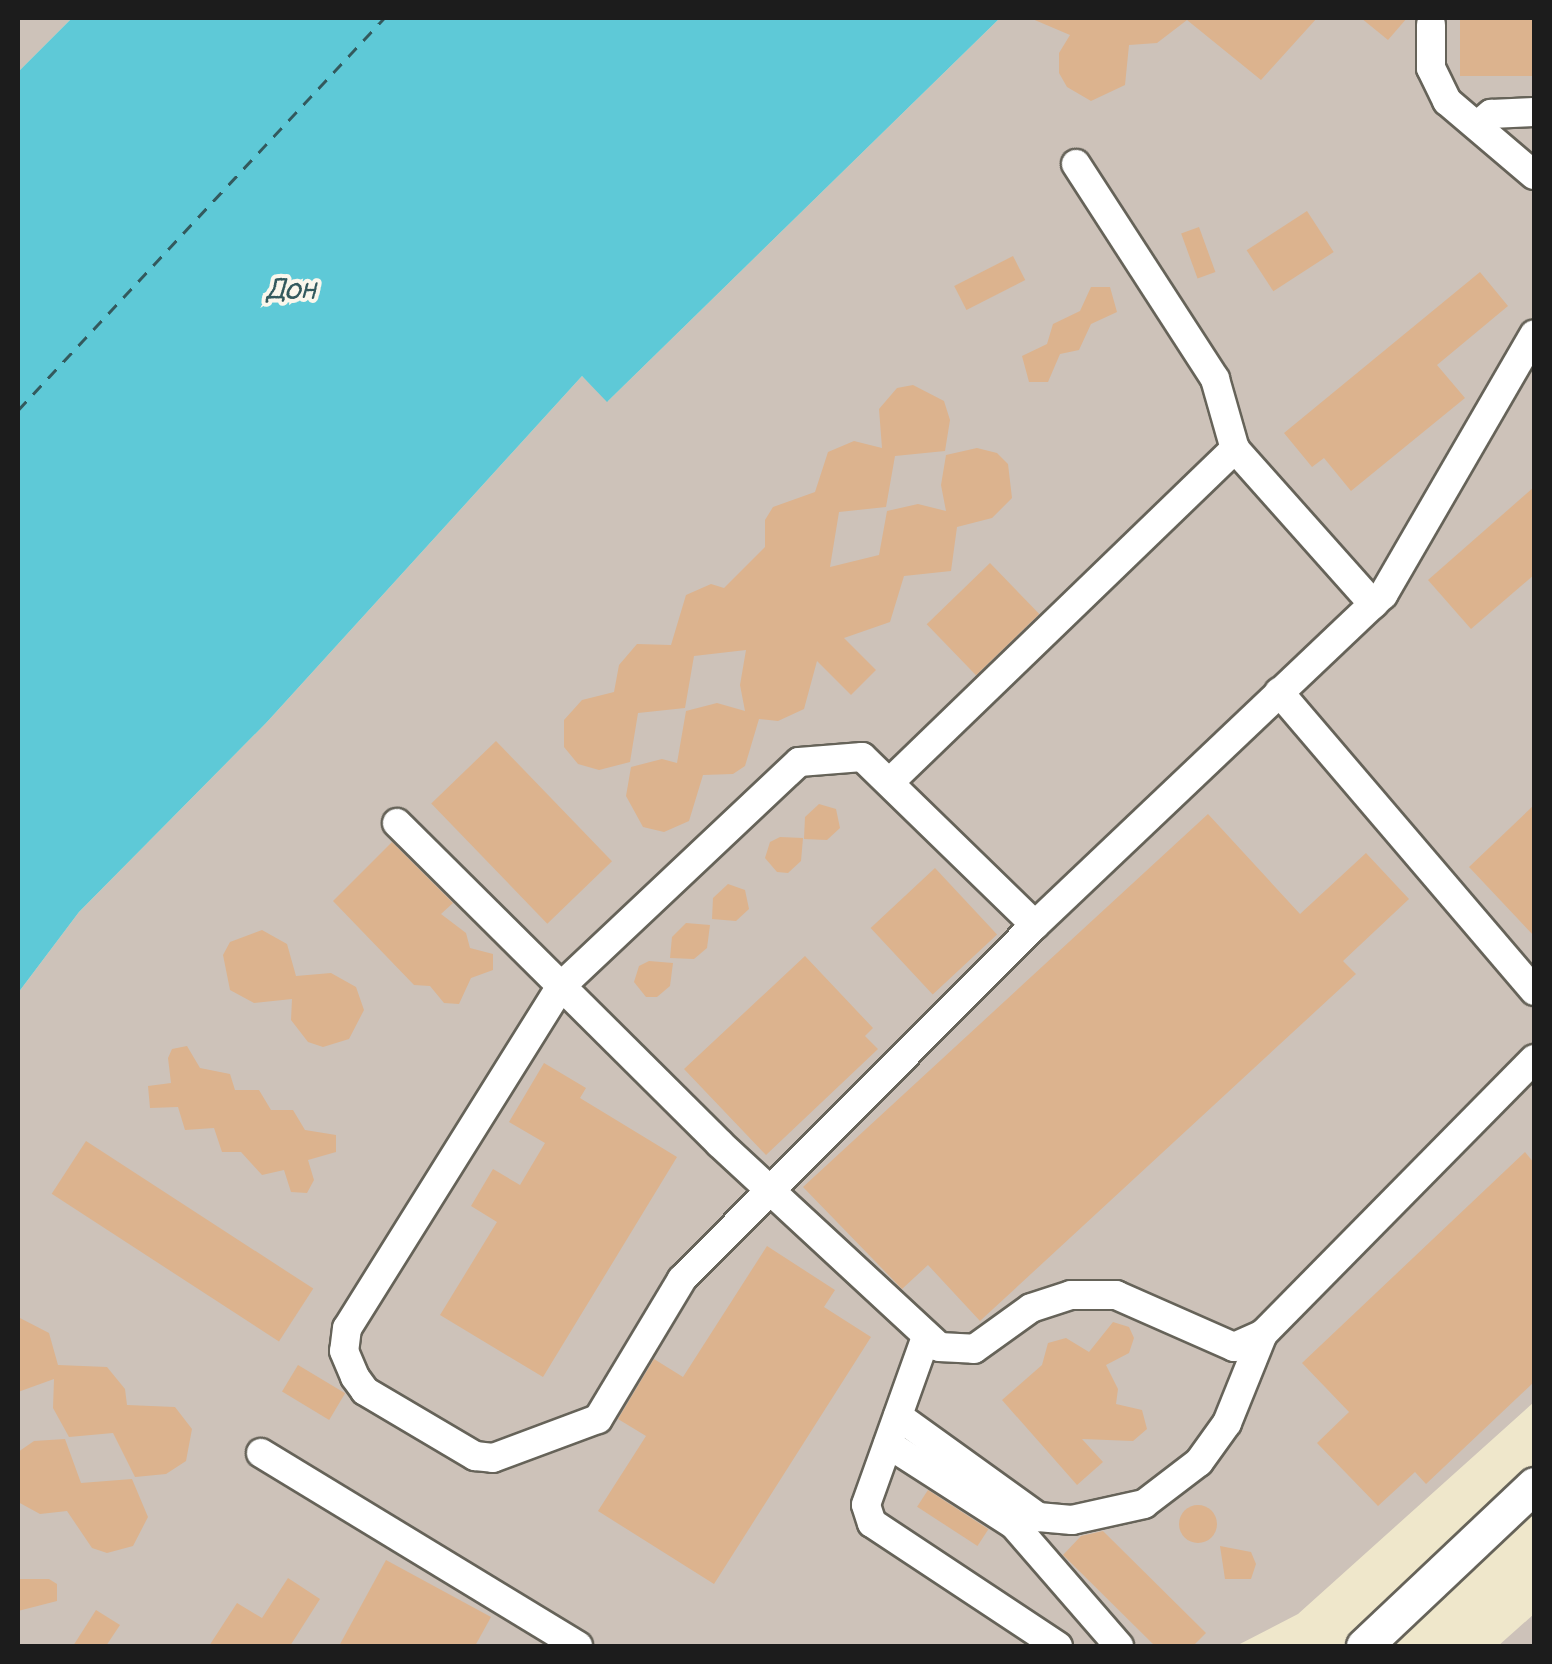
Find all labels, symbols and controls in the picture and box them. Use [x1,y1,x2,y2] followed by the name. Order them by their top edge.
[266,272,316,308] water label: Дон

